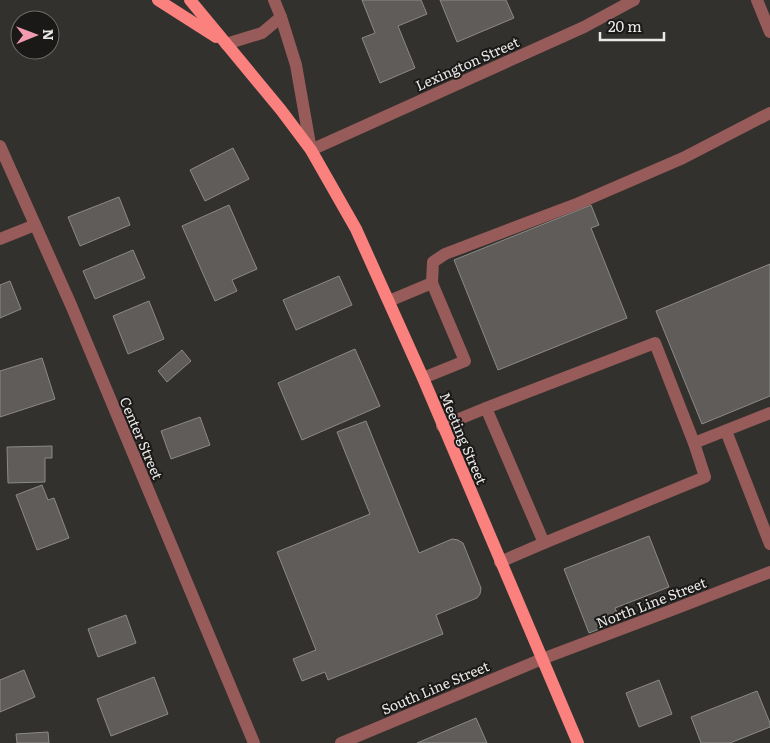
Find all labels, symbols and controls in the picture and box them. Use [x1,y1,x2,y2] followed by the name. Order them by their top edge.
[10,10,60,60] north arrow
[600,10,664,42] scale bar
[608,14,642,37] text: 20 m
[39,29,59,41] text: N
[412,31,522,95] street label: Lexington Street
[436,389,493,487] street label: Meeting Street
[116,394,169,483] street label: Center Street
[593,572,709,632] street label: North Line Street
[378,655,492,719] street label: South Line Street

